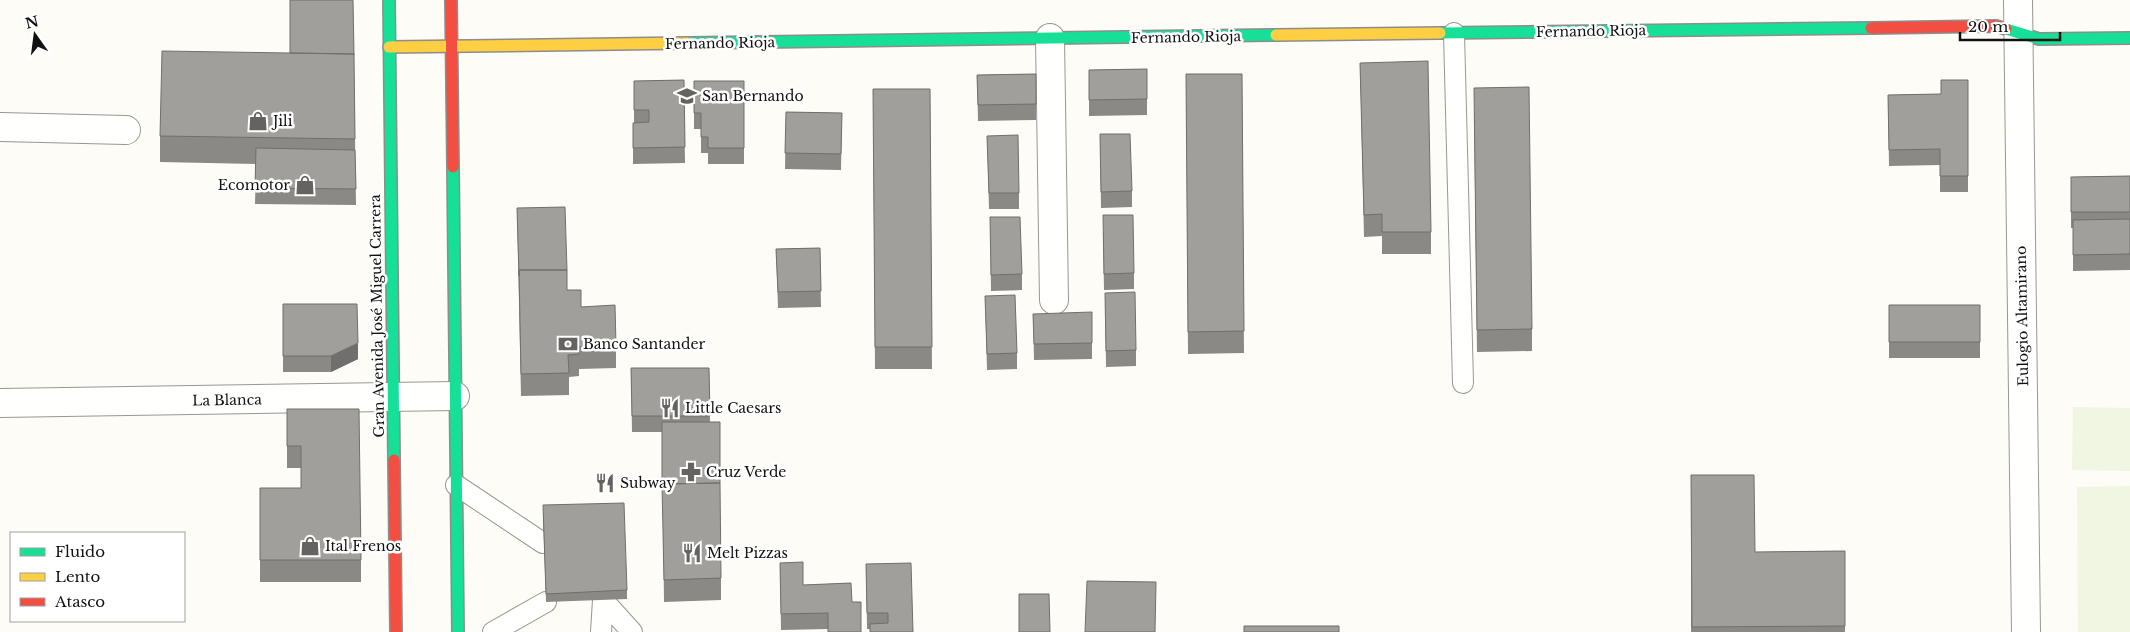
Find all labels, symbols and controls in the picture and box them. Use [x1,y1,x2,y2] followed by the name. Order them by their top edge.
[10,10,60,60] north arrow
[1960,10,2060,42] scale bar
[23,12,40,33] text: N
[1968,17,2008,36] text: 20 m
[1536,21,1646,41] street label: Fernando Rioja
[1131,27,1241,47] street label: Fernando Rioja
[665,33,775,53] street label: Fernando Rioja
[676,85,698,107] school or university icon: San Bernando
[702,87,804,105] place label: San Bernando
[247,110,269,132] shop icon: Jili
[271,112,293,130] place label: Jili
[294,174,316,196] shop icon: Ecomotor
[218,176,290,194] place label: Ecomotor
[366,194,388,438] street label: Gran Avenida José Miguel Carrera
[2012,246,2032,386] street label: Eulogio Altamirano
[557,333,579,355] bank icon: Banco Santander
[583,335,705,353] place label: Banco Santander
[192,390,262,410] street label: La Blanca
[659,397,681,419] restaurant icon: Little Caesars
[685,399,781,417] place label: Little Caesars
[680,461,702,483] pharmacy icon: Cruz Verde
[706,463,786,481] place label: Cruz Verde
[594,472,616,494] restaurant icon: Subway
[620,474,676,492] place label: Subway
[10,532,185,622] legend
[299,535,321,557] shop icon: Ital Frenos
[325,537,401,555] place label: Ital Frenos
[55,542,105,561] text: Fluido
[681,542,703,564] restaurant icon: Melt Pizzas
[707,544,788,562] place label: Melt Pizzas
[55,567,101,586] text: Lento
[54,592,105,611] text: Atasco

